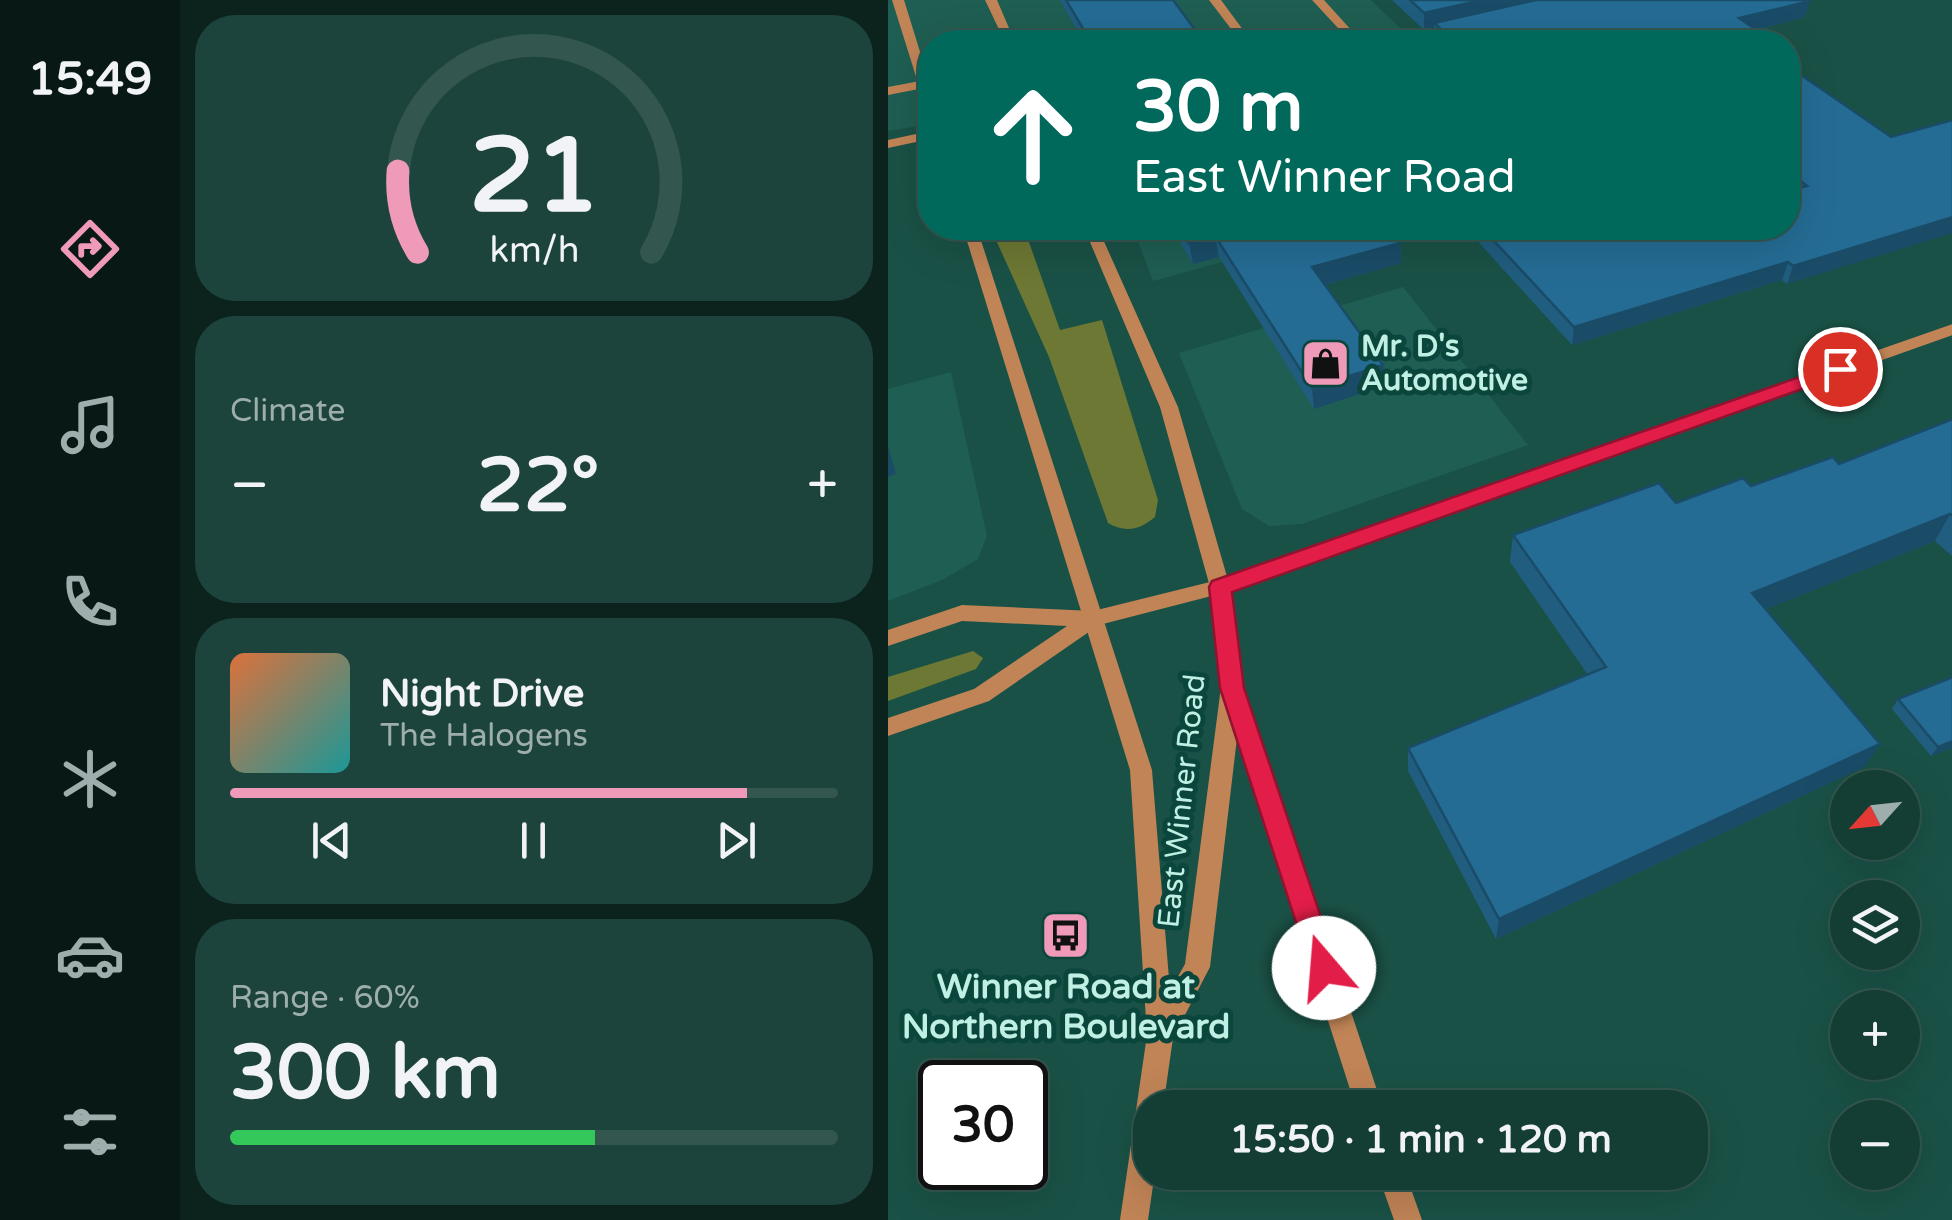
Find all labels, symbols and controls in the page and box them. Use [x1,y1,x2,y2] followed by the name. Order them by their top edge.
[28,53,152,107] text: 15:49
[1133,66,1303,150] text: 30 m
[968,70,1098,200] icon: ahead
[469,115,599,240] text: 21
[1133,151,1516,205] text: East Winner Road
[55,214,125,284] icon: directions
[489,229,579,272] text: km/h
[1798,327,1883,412] pin
[1361,328,1528,399] place label: Mr. D's Automotive
[1300,337,1352,389] shop icon: Mr. D's Automotive
[1813,342,1868,397] icon: arrive
[55,390,125,460] icon: music
[230,392,345,430] text: Climate
[477,441,599,531] text: 22°
[230,453,269,519] text: −
[807,453,838,519] text: +
[55,567,125,637] icon: phone
[380,671,584,717] text: Night Drive
[1150,672,1214,930] street label: East Winner Road
[380,717,588,755] text: The Halogens
[55,744,125,814] icon: climate
[1830,770,1920,860] north arrow
[1830,770,1920,1190] map controls
[304,813,359,868] icon: previous
[506,813,561,868] icon: pause
[709,813,764,868] icon: next
[1830,880,1920,970] button: layers
[1040,909,1092,961] bus stop icon: Winner Road at Northern Boulevard
[1272,916,1376,1020] position arrow
[55,920,125,990] icon: car
[902,966,1230,1048] place label: Winner Road at Northern Boulevard
[230,979,420,1017] text: Range · 60%
[1830,990,1920,1080] button: +
[230,1028,501,1118] text: 300 km
[918,1060,1048,1190] speed limit sign: 30
[55,1097,125,1167] icon: filters
[1830,1100,1920,1190] button: −
[1229,1117,1612,1163] text: 15:50 · 1 min · 120 m

